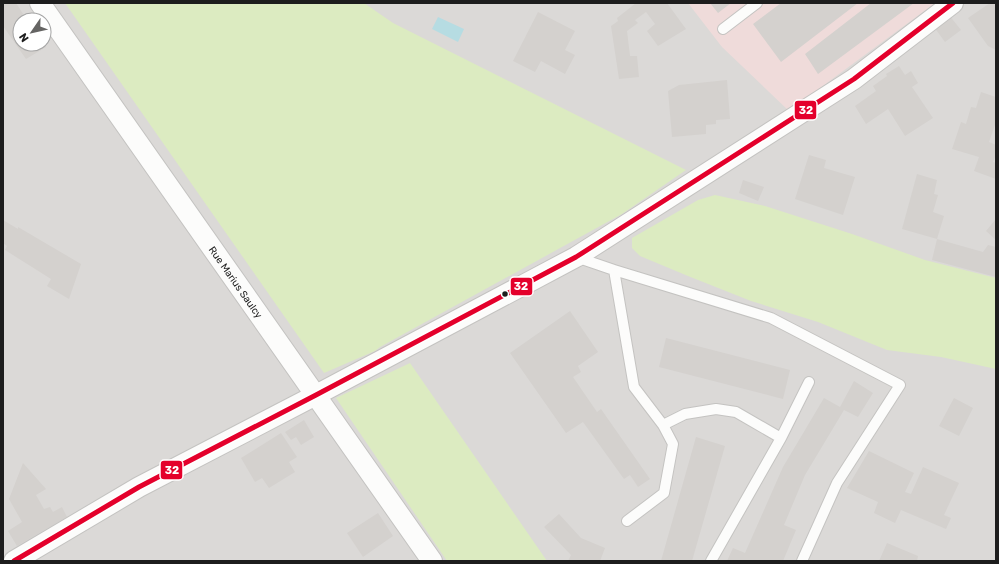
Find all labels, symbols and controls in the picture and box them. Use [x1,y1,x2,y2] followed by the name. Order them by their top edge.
[12,12,52,52] north arrow
[16,30,32,44] text: N
[794,100,817,120] line badge: 32
[799,104,813,117] text: 32
[206,244,265,321] street label: Rue Marius Saulcy
[510,277,533,296] line badge: 32
[514,280,528,293] text: 32
[500,289,510,299] unlabelled marker
[160,460,183,480] line badge: 32
[165,464,179,477] text: 32

